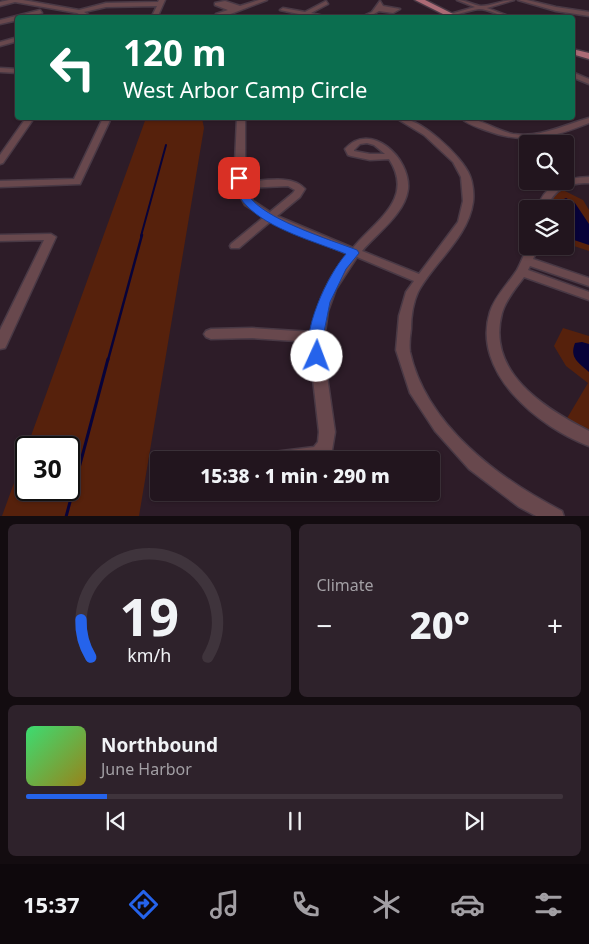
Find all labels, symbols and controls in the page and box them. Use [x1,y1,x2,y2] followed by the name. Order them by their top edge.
[123,29,226,76] text: 120 m
[40,35,105,100] icon: left
[123,74,367,104] text: West Arbor Camp Circle
[519,135,574,255] map controls
[519,135,574,190] button: search
[218,157,260,199] pin
[225,164,253,192] icon: arrive
[519,200,574,255] button: layers
[290,329,342,381] position arrow
[15,436,80,501] speed limit sign: 30
[200,463,390,489] text: 15:38 · 1 min · 290 m
[317,574,374,596] text: Climate
[120,580,179,651] text: 19
[410,598,470,650] text: 20°
[317,606,333,644] text: −
[547,606,563,644] text: +
[127,643,171,667] text: km/h
[101,732,218,758] text: Northbound
[101,758,192,780] text: June Harbor
[102,807,130,835] icon: previous
[281,807,309,835] icon: pause
[460,807,488,835] icon: next
[126,887,161,922] icon: directions
[207,887,242,922] icon: music
[288,887,323,922] icon: phone
[369,887,404,922] icon: climate
[450,887,485,922] icon: car
[531,887,566,922] icon: filters
[23,889,80,919] text: 15:37

